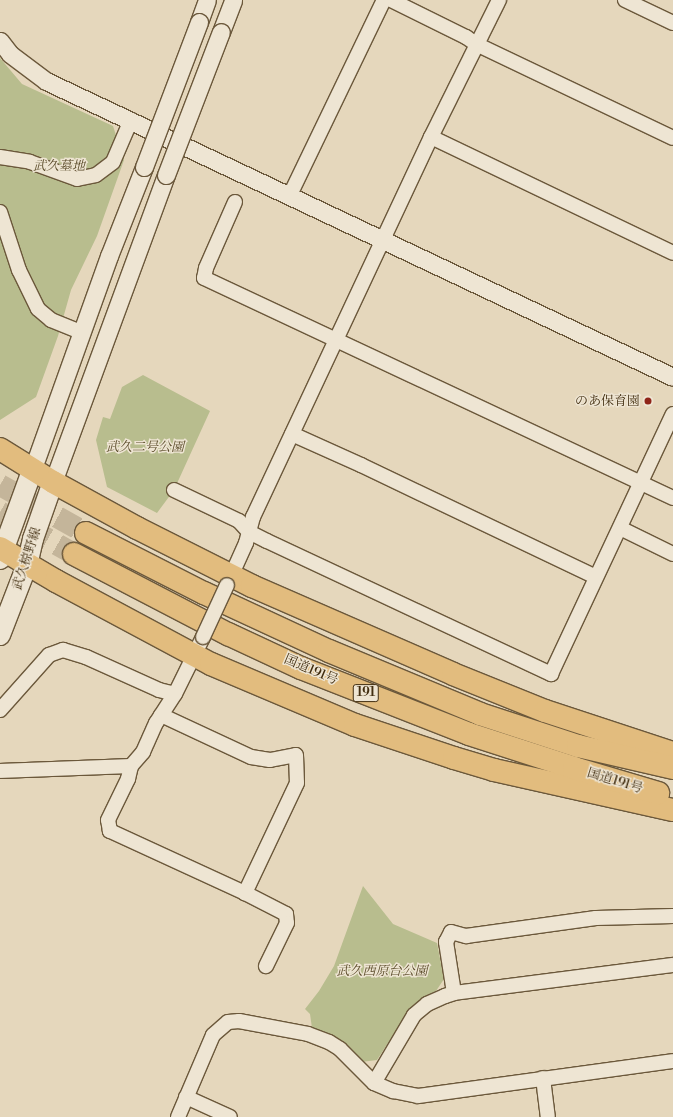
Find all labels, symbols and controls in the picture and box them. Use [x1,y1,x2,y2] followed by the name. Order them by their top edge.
[33,158,85,174] park label: 武久墓地
[575,393,640,409] place label: のあ保育園
[643,396,653,406] marker: のあ保育園
[106,439,184,455] park label: 武久二号公園
[10,526,44,592] street label: 武久椋野線
[282,652,340,688] street label: 国道191号
[352,683,380,703] road number: 191
[585,765,645,797] street label: 国道191号
[337,963,427,979] park label: 武久西原台公園

